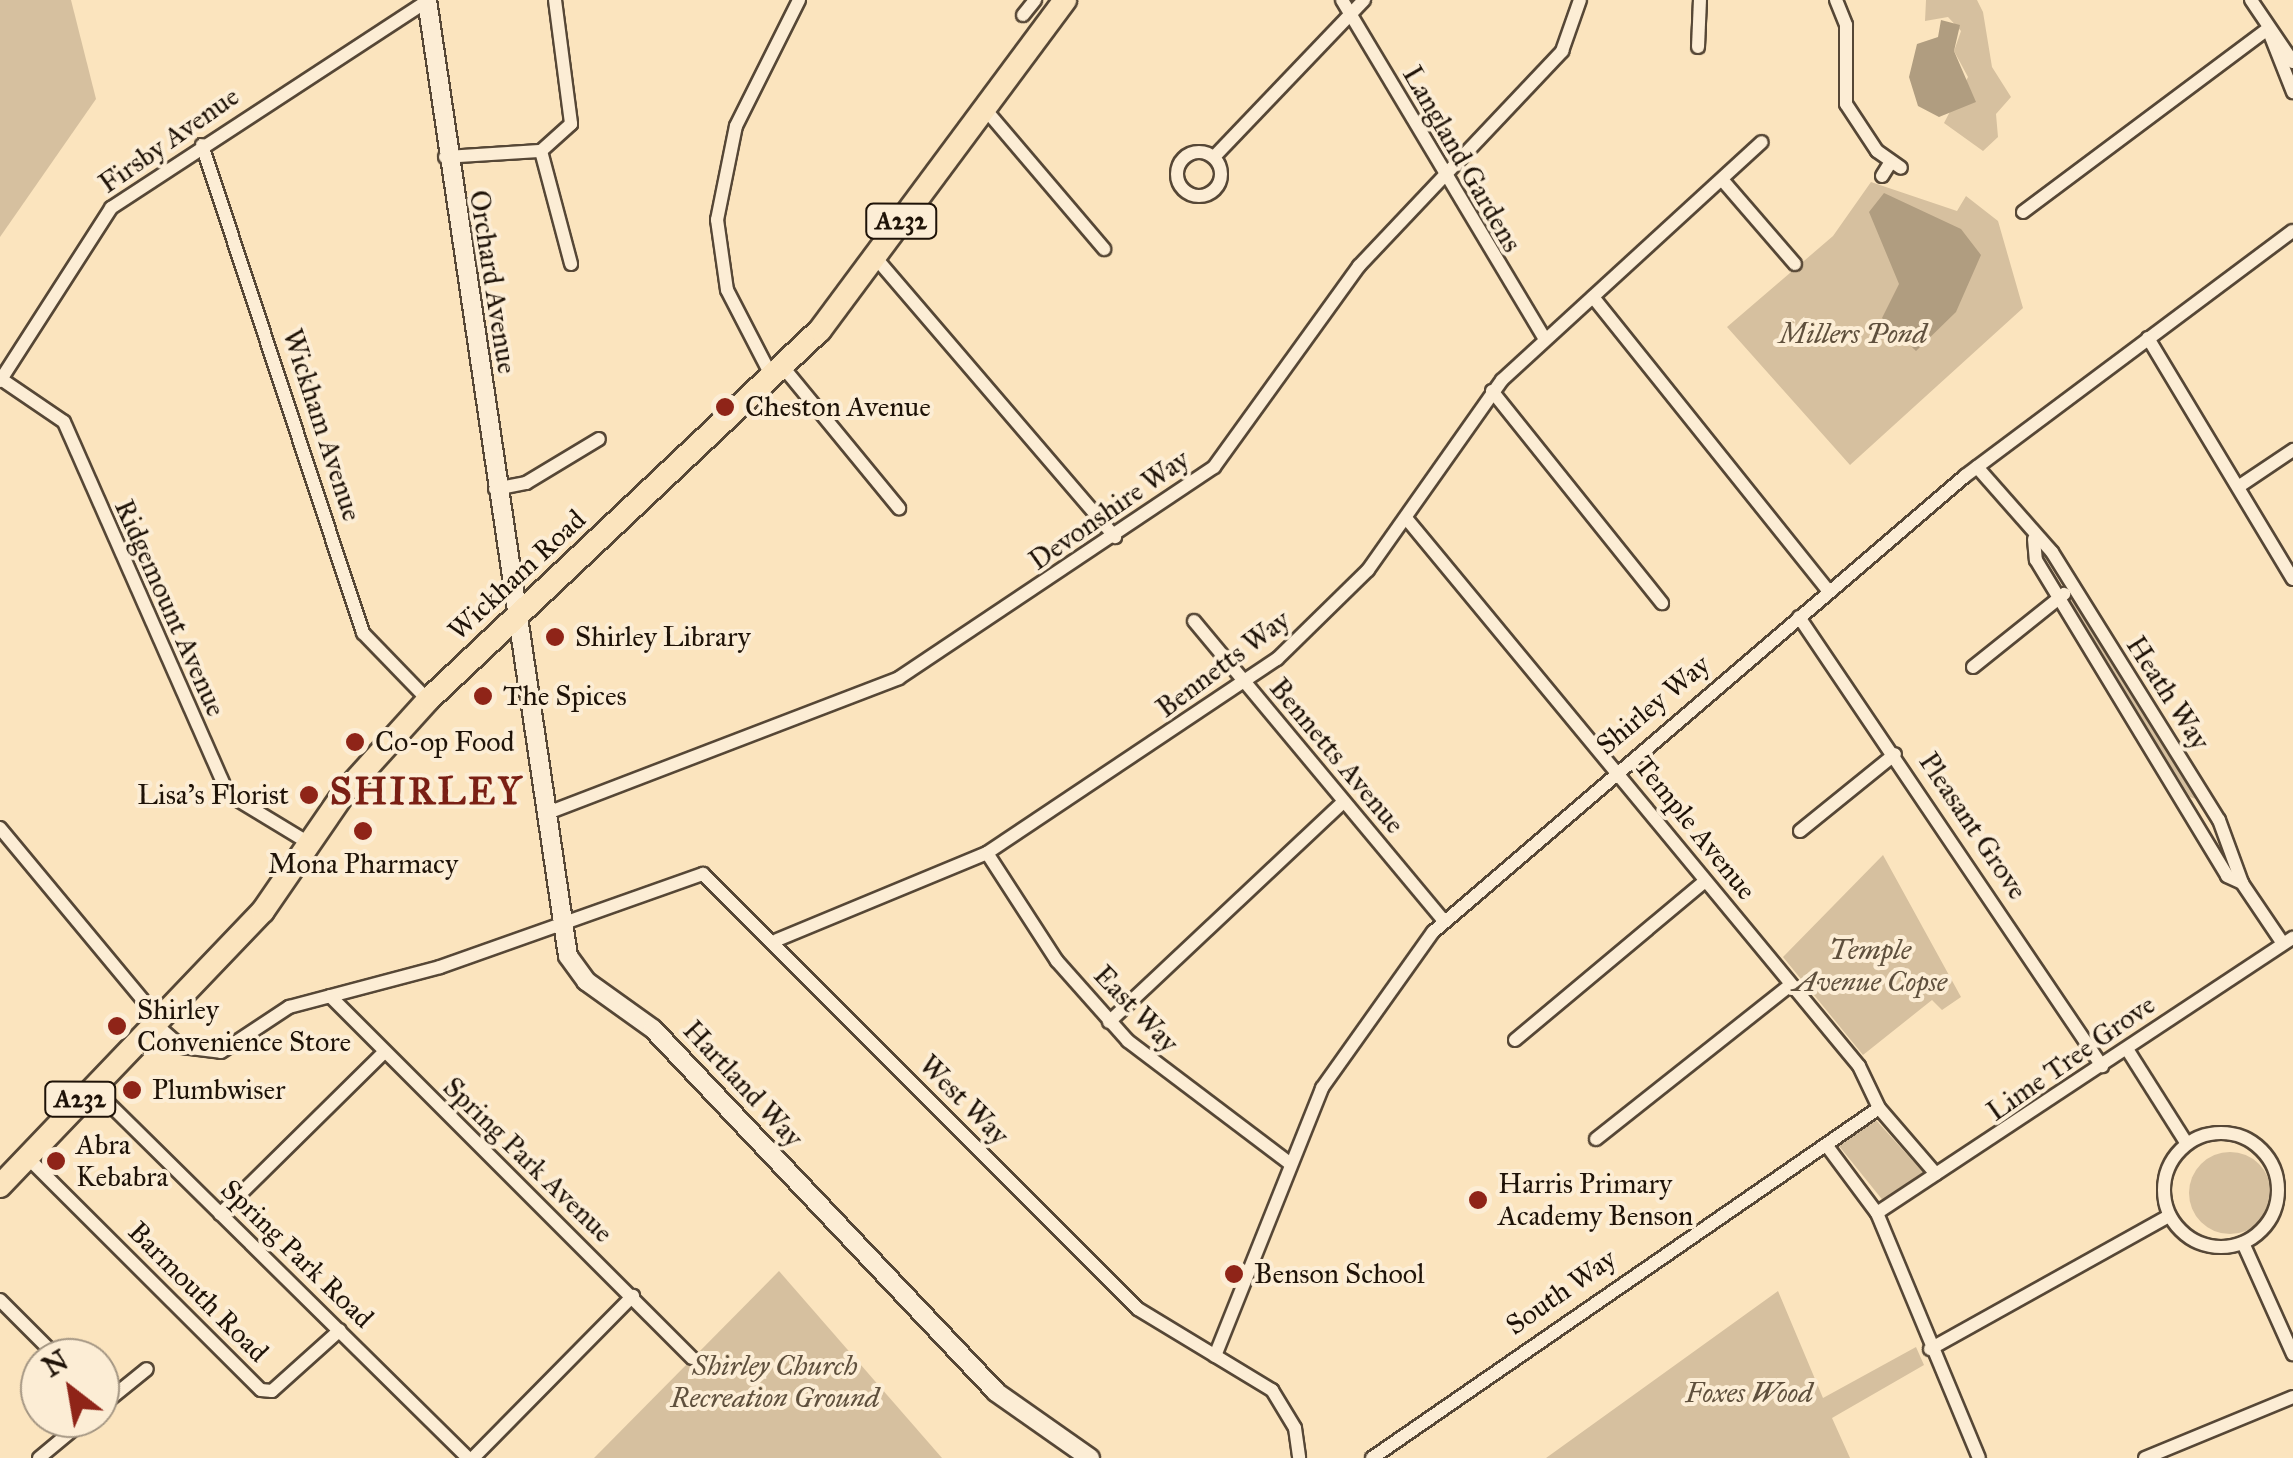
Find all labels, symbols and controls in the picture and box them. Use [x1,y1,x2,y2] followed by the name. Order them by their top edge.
[1395,60,1529,258] street label: Langland Gardens
[93,79,245,201] street label: Firsby Avenue
[462,188,524,376] street label: Orchard Avenue
[864,201,938,241] road number: A232
[1779,317,1927,351] park label: Millers Pond
[275,325,369,525] street label: Wickham Avenue
[745,390,931,424] place label: Cheston Avenue
[714,396,736,418] marker: Cheston Avenue
[1023,442,1195,578] street label: Devonshire Way
[107,494,233,722] street label: Ridgemount Avenue
[441,503,593,647] street label: Wickham Road
[1150,603,1296,725] street label: Bennetts Way
[575,620,751,654] place label: Shirley Library
[544,626,566,648] marker: Shirley Library
[2119,630,2217,756] street label: Heath Way
[1589,648,1717,762] street label: Shirley Way
[1262,672,1412,840] street label: Bennetts Avenue
[503,679,627,713] place label: The Spices
[472,685,494,707] marker: The Spices
[375,725,515,759] place label: Co-op Food
[344,731,366,753] marker: Co-op Food
[1912,746,2034,906] street label: Pleasant Grove
[1627,749,1763,907] street label: Temple Avenue
[330,769,524,815] district label: SHIRLEY
[137,778,289,812] place label: Lisa's Florist
[298,784,320,806] marker: Lisa's Florist
[352,820,374,842] marker: Mona Pharmacy
[268,847,458,881] place label: Mona Pharmacy
[1793,933,1947,999] park label: Temple Avenue Copse
[1086,959,1186,1059] street label: East Way
[1981,988,2161,1128] street label: Lime Tree Grove
[137,993,351,1059] place label: Shirley Convenience Store
[676,1014,810,1154] street label: Hartland Way
[106,1015,128,1037] marker: Shirley Convenience Store
[912,1048,1016,1152] street label: West Way
[436,1070,620,1250] street label: Spring Park Avenue
[152,1073,286,1107] place label: Plumbwiser
[42,1079,118,1119] road number: A232
[121,1079,143,1101] marker: Plumbwiser
[76,1128,168,1194] place label: Abra Kebabra
[45,1150,67,1172] marker: Abra Kebabra
[1498,1167,1693,1233] place label: Harris Primary Academy Benson
[214,1173,380,1335] street label: Spring Park Road
[1467,1189,1489,1211] marker: Harris Primary Academy Benson
[121,1215,275,1369] street label: Barmouth Road
[1499,1242,1623,1342] street label: South Way
[1254,1257,1425,1291] place label: Benson School
[1223,1263,1245,1285] marker: Benson School
[20,1338,120,1438] north arrow
[36,1342,75,1385] text: N
[671,1349,879,1415] park label: Shirley Church Recreation Ground
[1685,1376,1813,1410] park label: Foxes Wood

